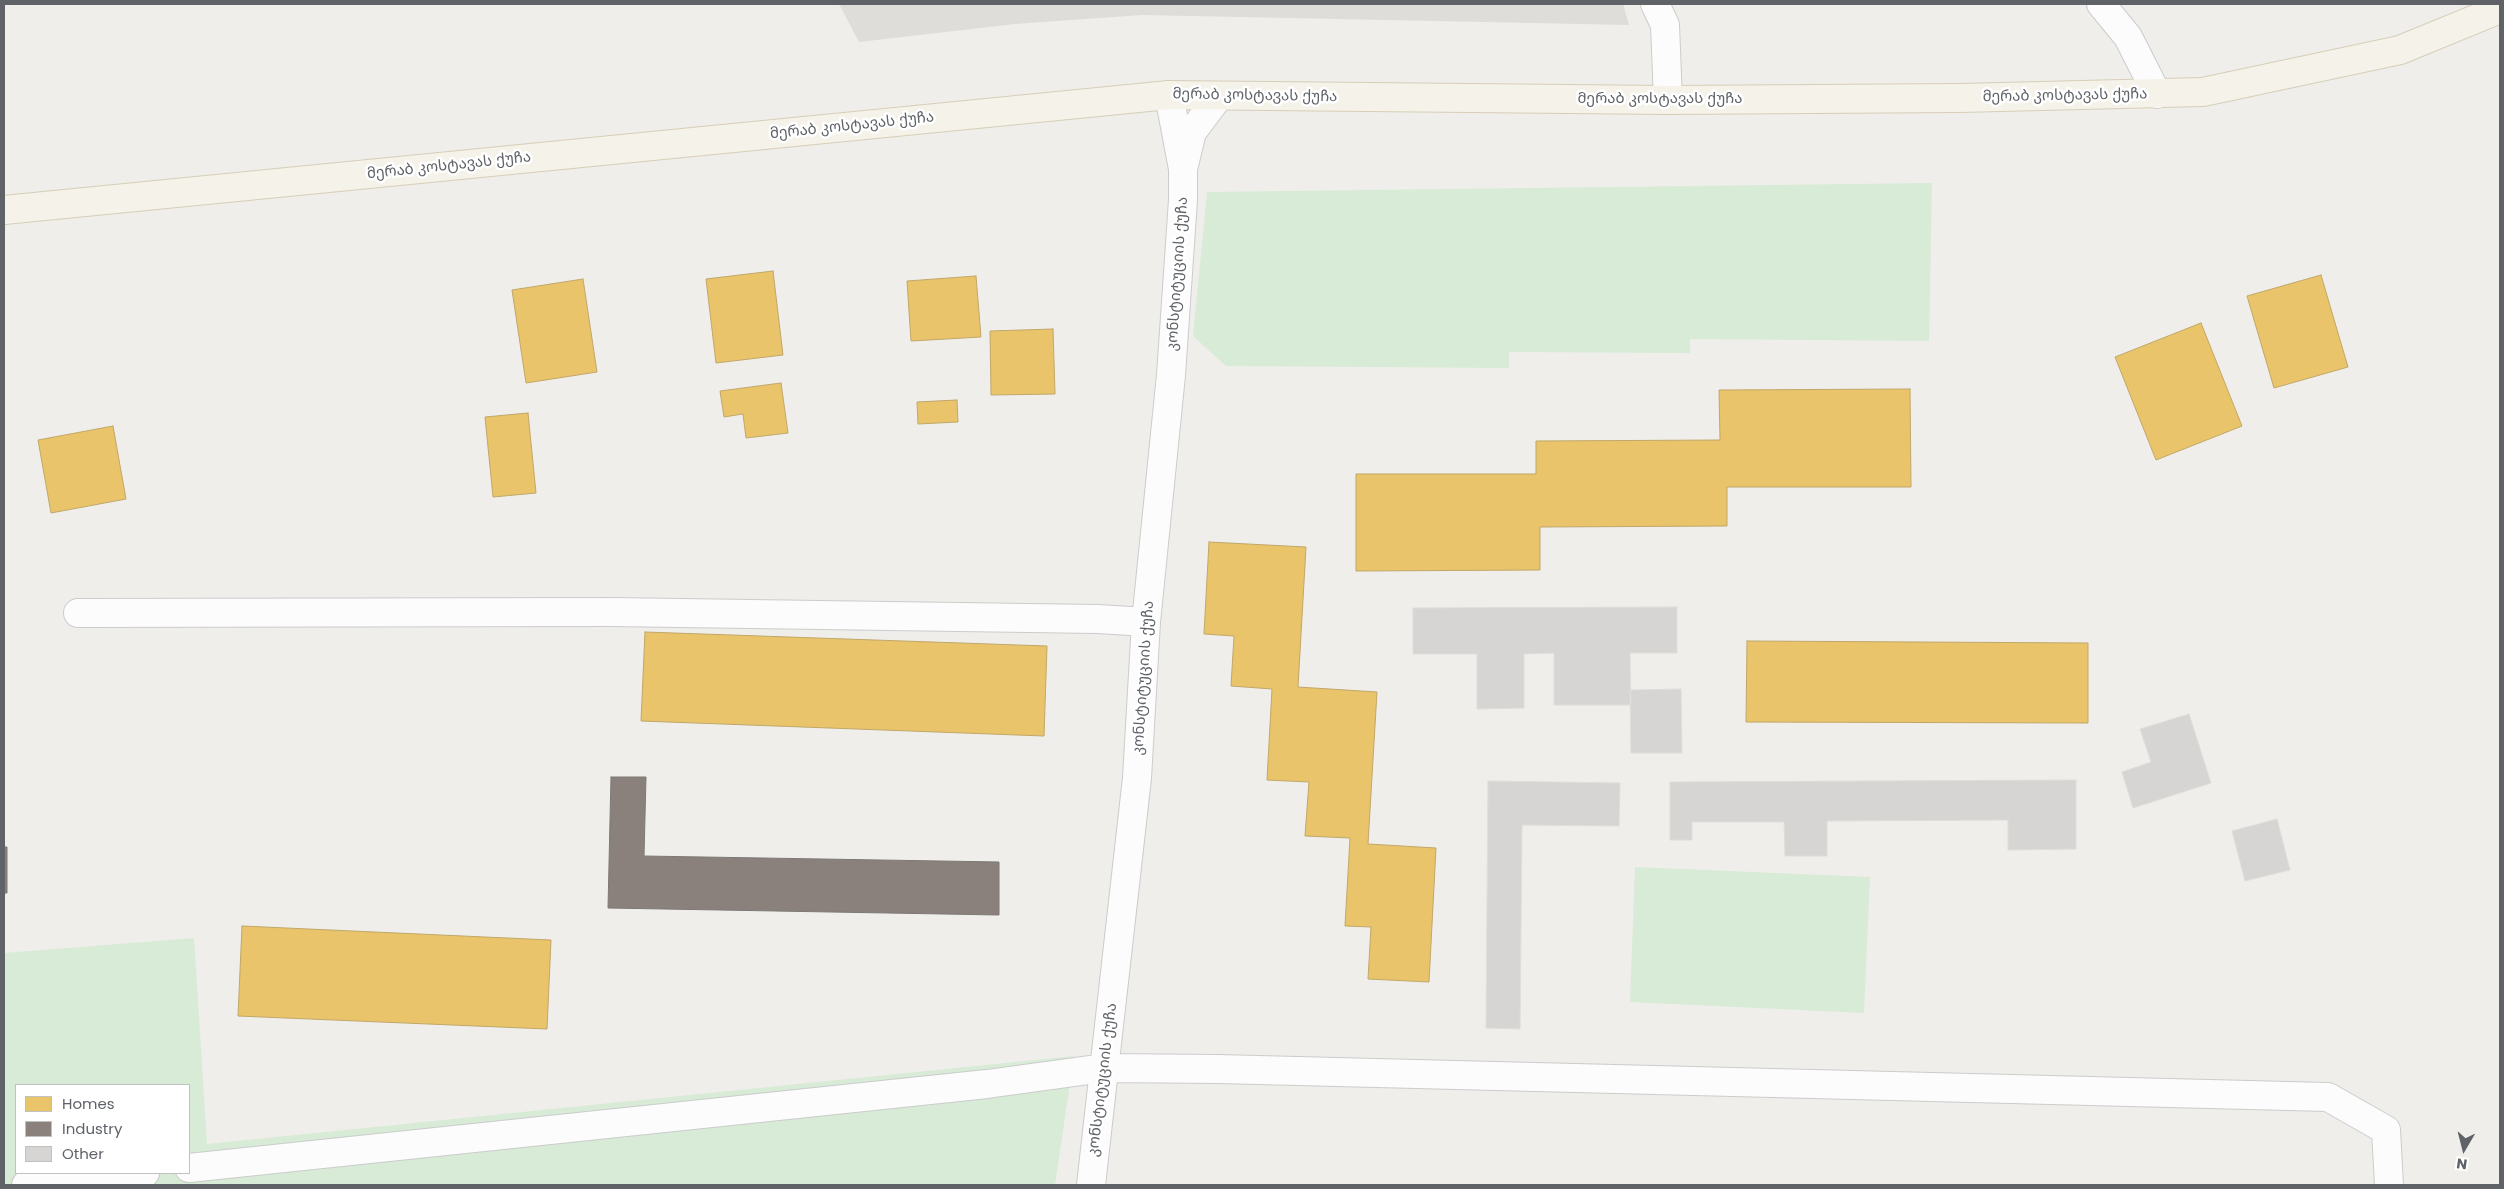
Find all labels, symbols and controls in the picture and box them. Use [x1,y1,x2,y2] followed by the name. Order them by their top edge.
[1172,86,1338,106] street label: მერაბ კოსტავას ქუჩა
[1982,86,2148,106] street label: მერაბ კოსტავას ქუჩა
[1578,90,1742,108] street label: მერაბ კოსტავას ქუჩა
[769,108,935,144] street label: მერაბ კოსტავას ქუჩა
[366,148,532,184] street label: მერაბ კოსტავას ქუჩა
[1164,196,1192,352] street label: კონსტიტუციის ქუჩა
[1130,600,1158,756] street label: კონსტიტუციის ქუჩა
[1085,1002,1121,1158] street label: კონსტიტუციის ქუჩა
[15,1084,190,1174] legend
[62,1093,115,1114] text: Homes
[62,1118,122,1139] text: Industry
[2439,1124,2489,1174] north arrow
[62,1143,104,1164] text: Other
[2455,1153,2469,1174] text: N

